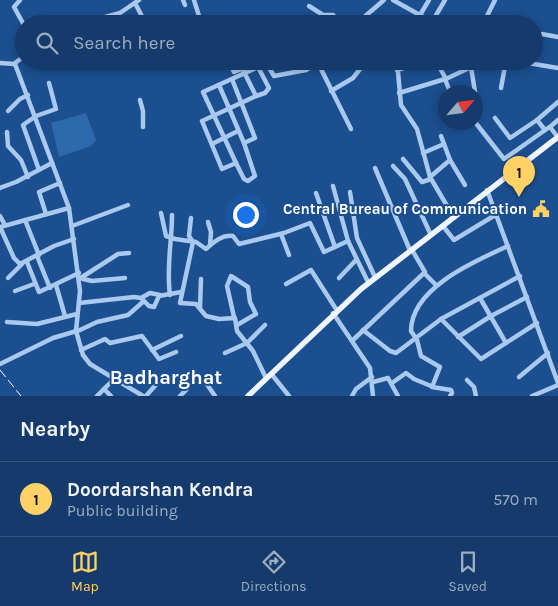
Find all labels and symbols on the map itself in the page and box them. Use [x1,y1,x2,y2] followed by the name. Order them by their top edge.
[438,85,483,130] north arrow
[503,156,535,197] pin: 1
[531,199,551,219] public building icon: Central Bureau of Communication
[283,200,527,218] place label: Central Bureau of Communication
[233,202,259,228] your location
[110,366,222,389] district label: Badharghat

